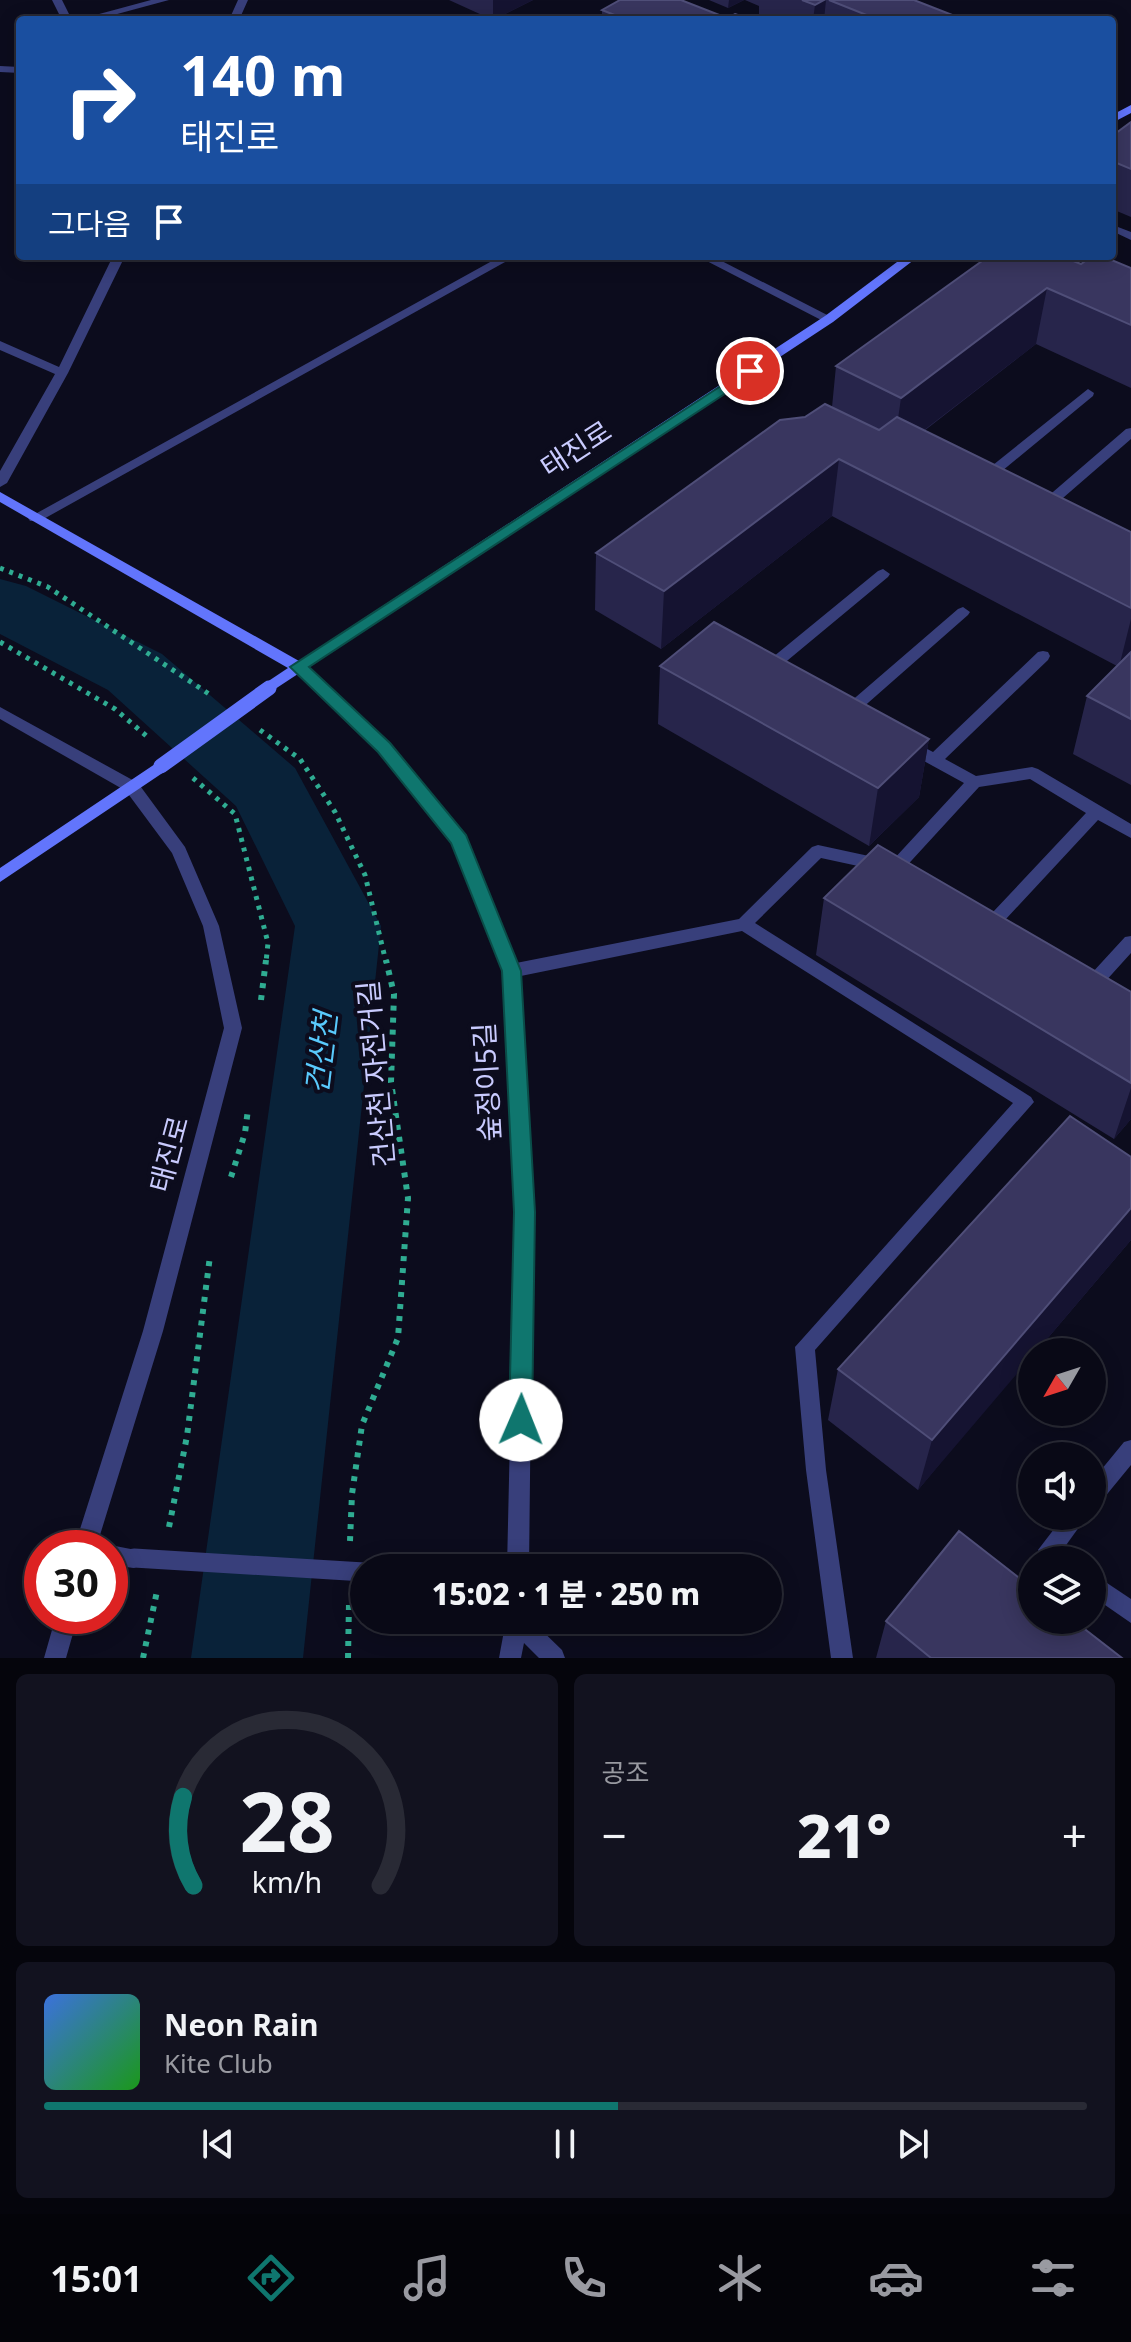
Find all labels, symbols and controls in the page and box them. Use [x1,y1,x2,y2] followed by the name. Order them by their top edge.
[180,36,345,112] text: 140 m
[48,48,152,152] icon: right
[180,112,279,161] text: 태진로
[147,200,191,244] icon: arrive
[48,203,131,244] text: 그다음
[716,337,784,405] pin
[728,349,772,393] icon: arrive
[533,411,618,485] street label: 태진로
[348,979,402,1169] street label: 건산천 자전거길
[295,1006,346,1096] water label: 건산천
[464,1022,508,1142] street label: 숲정이5길
[140,1111,196,1196] street label: 태진로
[1018,1338,1106,1426] north arrow
[1018,1338,1106,1634] map controls
[479,1378,563,1462] position arrow
[1018,1442,1106,1530] button: sound
[24,1530,128,1634] speed limit sign: 30
[1018,1546,1106,1634] button: layers
[432,1573,700,1614] text: 15:02 · 1 분 · 250 m
[602,1754,649,1790] text: 공조
[239,1763,334,1876] text: 28
[797,1794,892,1876] text: 21°
[602,1805,627,1865] text: −
[1062,1805,1087,1865] text: +
[252,1862,322,1901] text: km/h
[164,2004,318,2045] text: Neon Rain
[164,2045,273,2081] text: Kite Club
[196,2122,240,2166] icon: previous
[543,2122,587,2166] icon: pause
[891,2122,935,2166] icon: next
[243,2250,299,2306] icon: directions
[399,2250,455,2306] icon: music
[556,2250,612,2306] icon: phone
[712,2250,768,2306] icon: climate
[868,2250,924,2306] icon: car
[1025,2250,1081,2306] icon: filters
[50,2254,143,2303] text: 15:01

